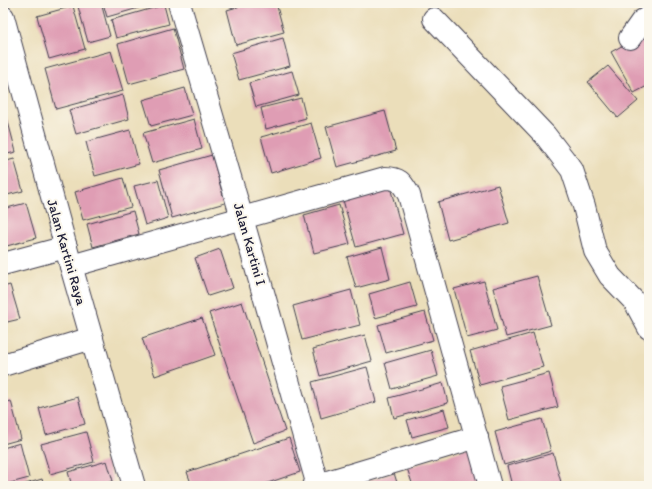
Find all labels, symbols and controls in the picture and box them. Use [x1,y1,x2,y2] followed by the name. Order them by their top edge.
[43,197,90,308] street label: Jalan Kartini Raya
[230,201,269,287] street label: Jalan Kartini I

